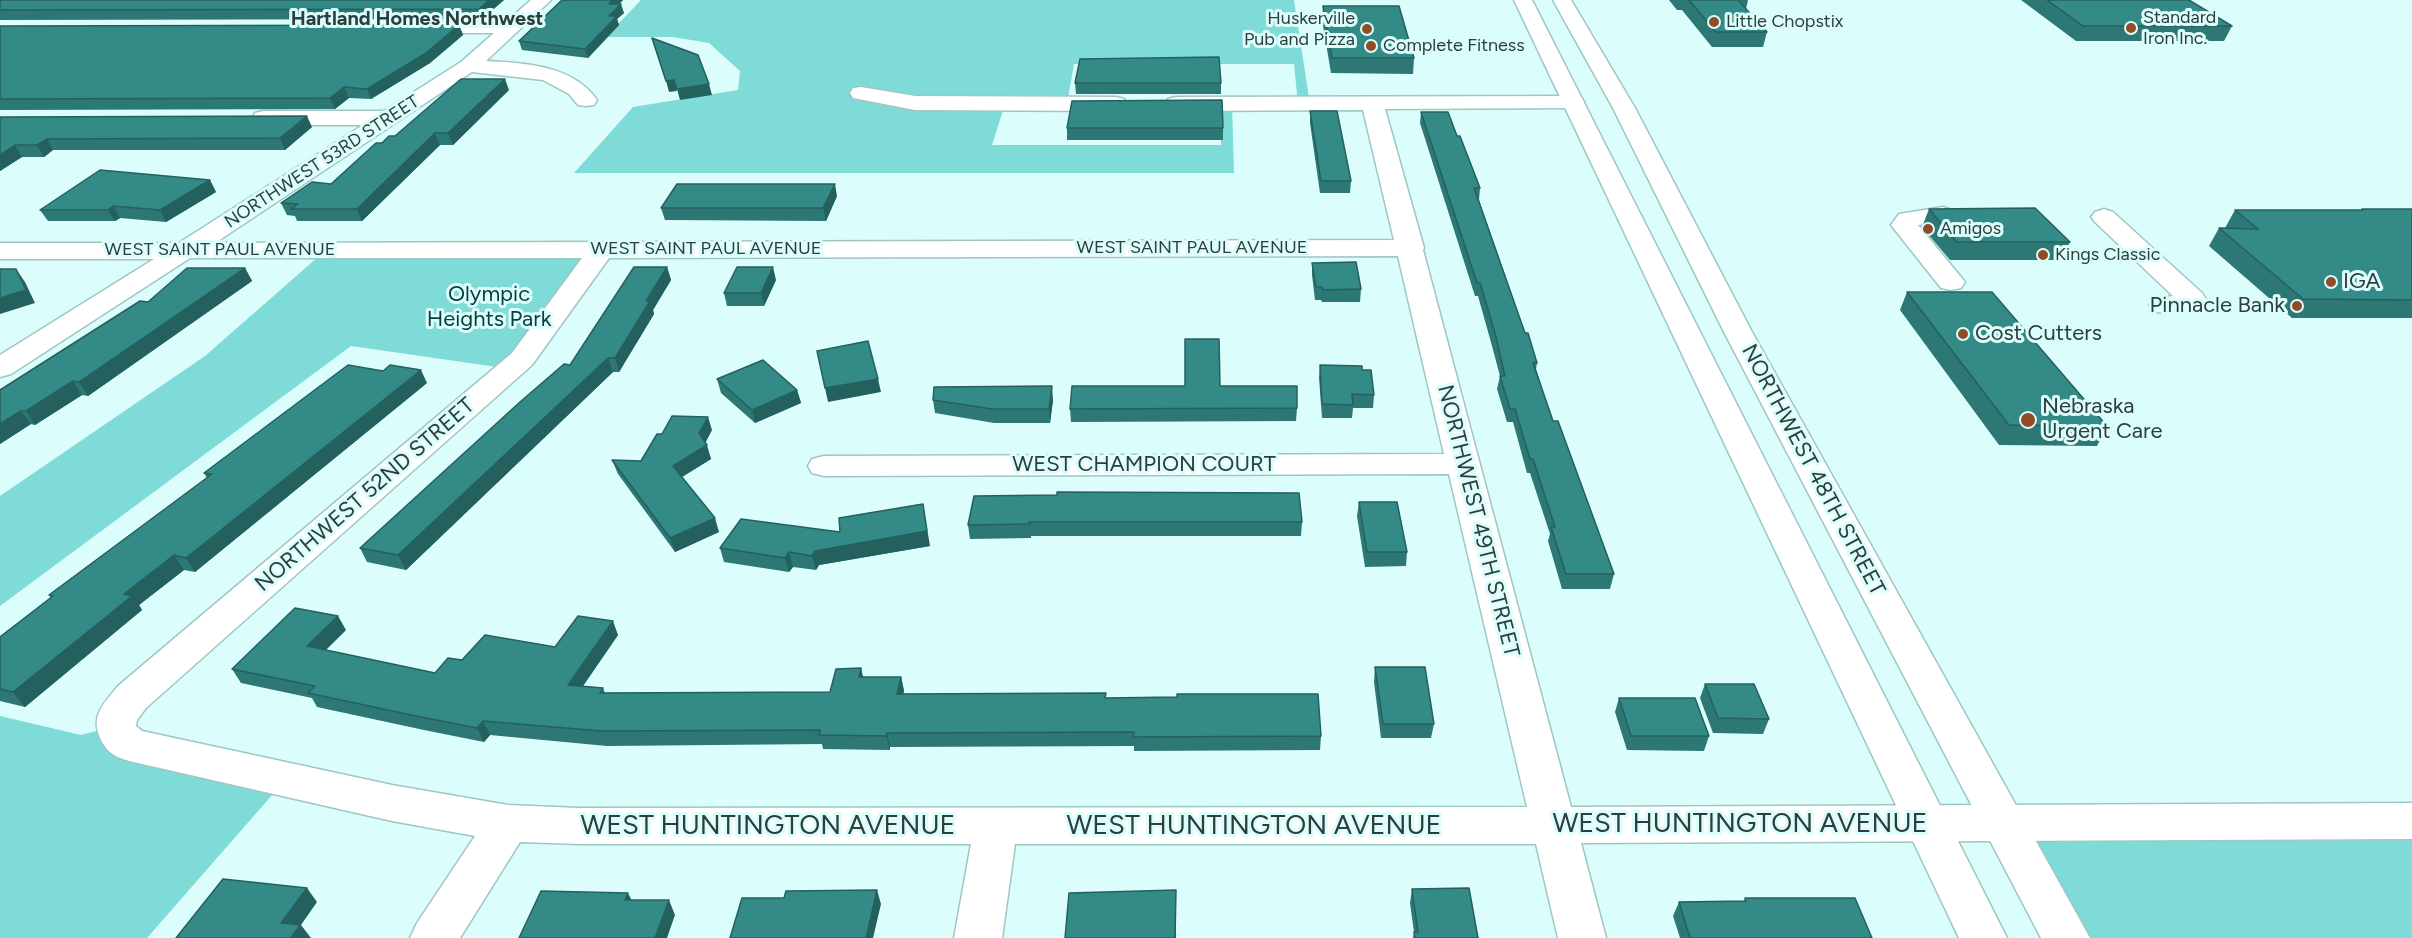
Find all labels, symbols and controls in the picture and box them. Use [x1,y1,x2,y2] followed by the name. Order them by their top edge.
[291,7,543,31] district label: Hartland Homes Northwest
[2143,7,2216,50] place label: Standard Iron Inc.
[1244,8,1355,50] place label: Huskerville Pub and Pizza
[1726,11,1843,33] place label: Little Chopstix
[1707,15,1721,29] marker: Little Chopstix
[2124,21,2138,35] marker: Standard Iron Inc.
[1360,22,1374,36] marker: Huskerville Pub and Pizza
[1383,35,1525,57] place label: Complete Fitness
[1364,39,1378,53] marker: Complete Fitness
[221,91,423,233] street label: NORTHWEST 53RD STREET
[1940,218,2001,240] place label: Amigos
[1921,222,1935,236] marker: Amigos
[1077,237,1307,259] street label: WEST SAINT PAUL AVENUE
[591,238,821,260] street label: WEST SAINT PAUL AVENUE
[105,239,335,261] street label: WEST SAINT PAUL AVENUE
[2055,244,2160,266] place label: Kings Classic
[2036,248,2050,262] marker: Kings Classic
[2343,269,2380,295] place label: IGA
[2324,275,2338,289] marker: IGA
[427,282,551,334] park label: Olympic Heights Park
[2150,293,2285,319] place label: Pinnacle Bank
[2290,299,2304,313] marker: Pinnacle Bank
[1975,321,2102,347] place label: Cost Cutters
[1956,327,1970,341] marker: Cost Cutters
[1735,340,1891,600] street label: NORTHWEST 48TH STREET
[1431,382,1525,660] street label: NORTHWEST 49TH STREET
[250,393,480,597] street label: NORTHWEST 52ND STREET
[2042,394,2162,446] place label: Nebraska Urgent Care
[2019,411,2037,429] marker: Nebraska Urgent Care
[1012,452,1276,478] street label: WEST CHAMPION COURT
[1552,808,1928,840] street label: WEST HUNTINGTON AVENUE
[580,810,956,842] street label: WEST HUNTINGTON AVENUE
[1066,810,1442,842] street label: WEST HUNTINGTON AVENUE

